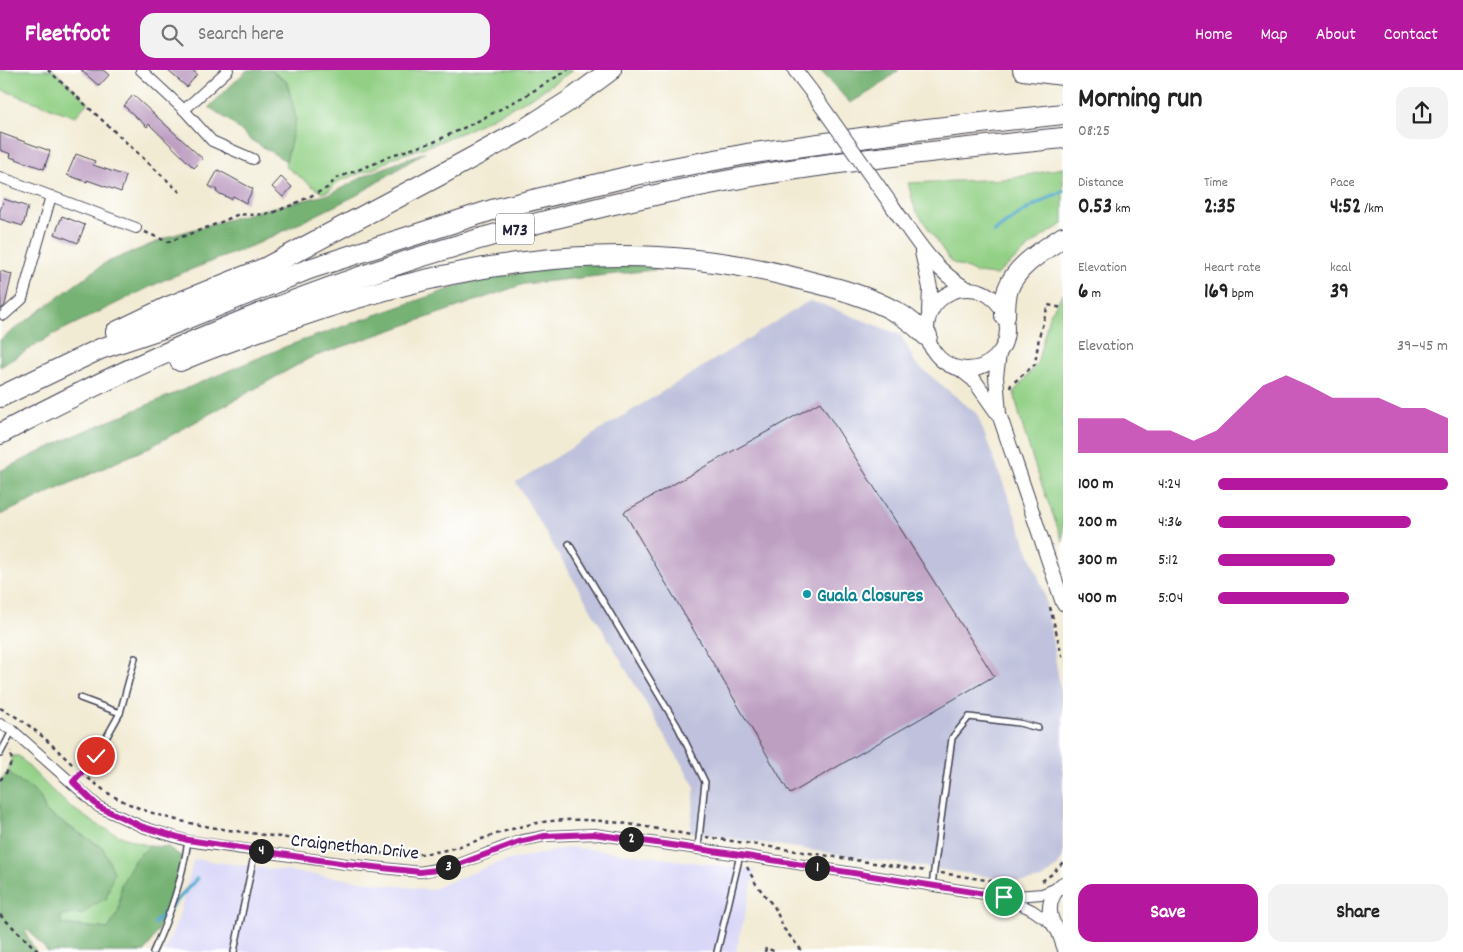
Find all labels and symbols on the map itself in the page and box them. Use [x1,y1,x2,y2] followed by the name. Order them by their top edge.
[496,214,534,244] road number: M73
[817,584,923,611] place label: Guala Closures
[801,588,813,600] marker: Guala Closures
[75,735,117,777] pin
[618,826,644,852] pin: 2
[289,828,420,869] street label: Craignethan Drive
[248,838,274,864] pin: 4
[436,854,460,880] pin: 3
[804,856,830,880] pin: 1
[983,876,1025,918] pin

